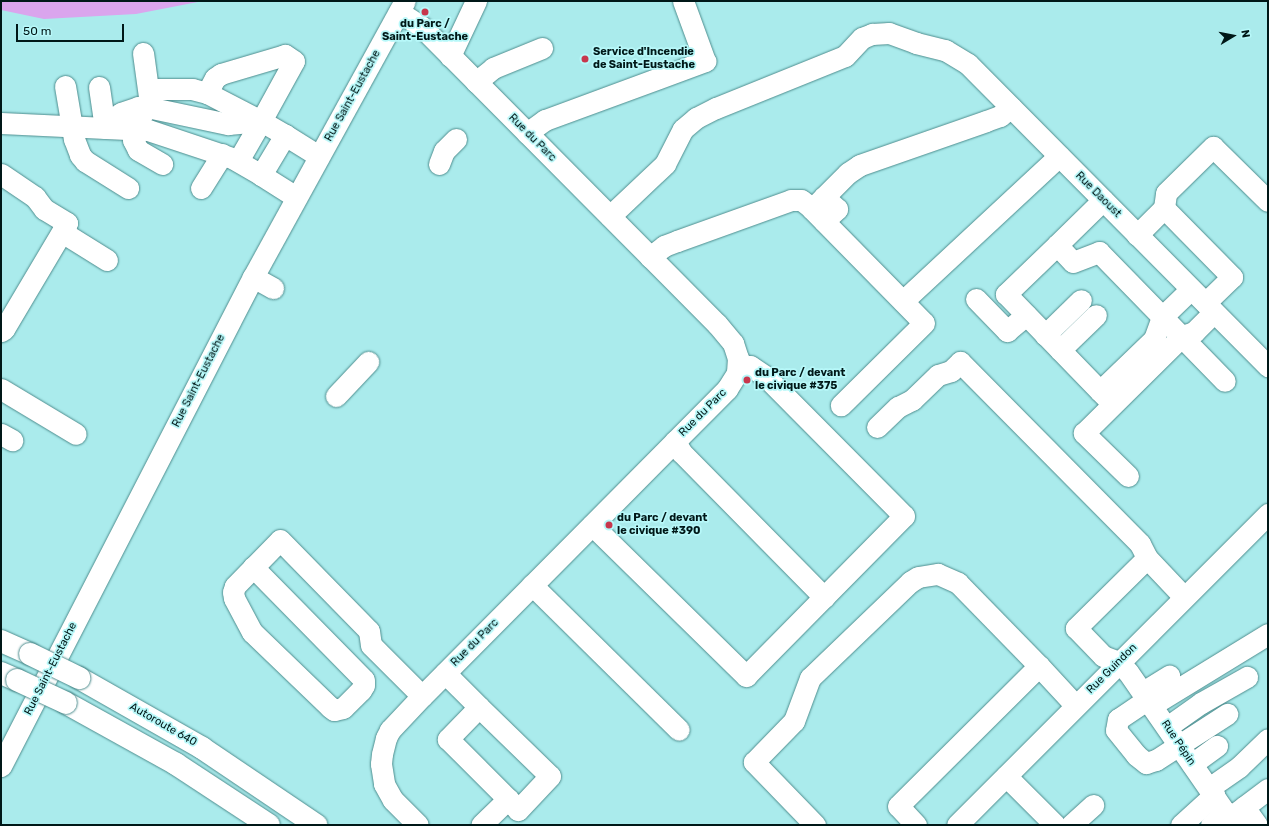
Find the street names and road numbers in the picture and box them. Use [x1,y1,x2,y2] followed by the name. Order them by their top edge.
[322,48,384,144] street label: Rue Saint-Eustache
[506,112,558,164] street label: Rue du Parc
[1072,169,1124,221] street label: Rue Daoust
[170,332,228,430] street label: Rue Saint-Eustache
[677,387,729,439] street label: Rue du Parc
[449,617,501,669] street label: Rue du Parc
[22,620,80,718] street label: Rue Saint-Eustache
[1084,641,1140,697] street label: Rue Guindon
[127,700,199,750] street label: Autoroute 640
[1158,718,1198,768] street label: Rue Pépin

